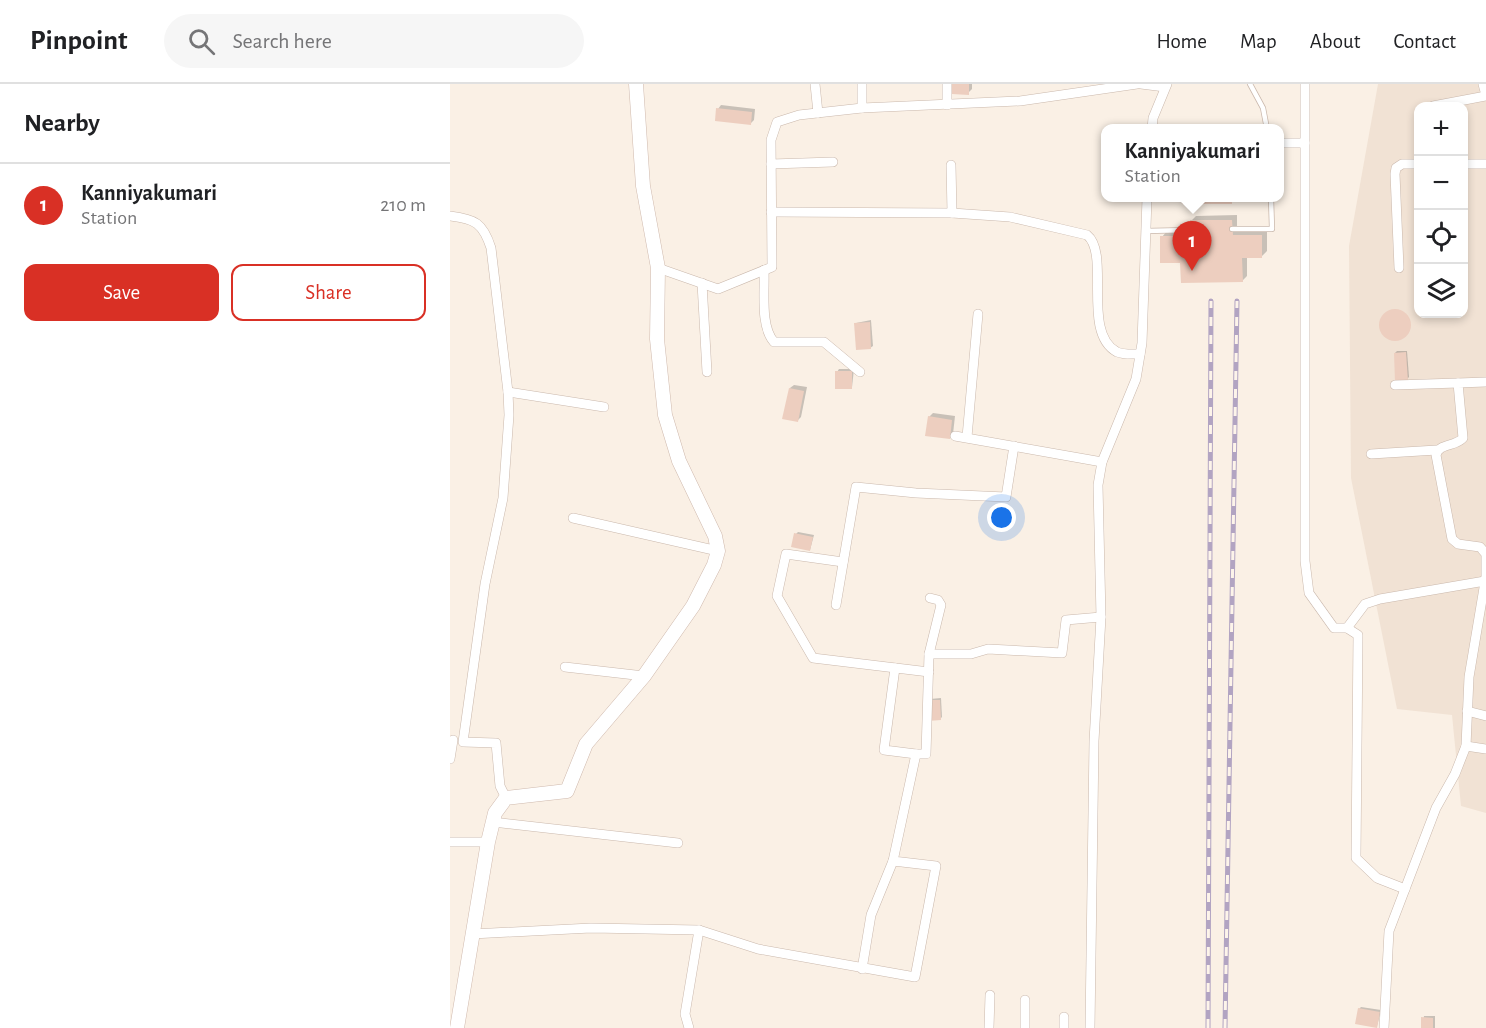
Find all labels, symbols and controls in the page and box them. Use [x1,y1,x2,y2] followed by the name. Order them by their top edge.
[164,14,584,68] search box
[185,25,218,58] icon: search
[30,27,128,55] text: Pinpoint
[233,30,332,52] text: Search here
[1156,31,1207,52] text: Home
[1240,31,1277,52] text: Map
[1310,31,1360,52] text: About
[1393,31,1456,52] text: Contact
[1414,102,1468,318] map controls
[1414,102,1468,156] button: +
[24,110,100,136] text: Nearby
[1101,124,1284,202] popup
[1125,140,1260,162] text: Kanniyakumari
[1414,156,1468,210] button: −
[1125,166,1181,186] text: Station
[81,182,217,204] text: Kanniyakumari
[40,195,47,215] text: 1
[380,195,426,215] text: 210 m
[81,208,137,228] text: Station
[1414,210,1468,264] button: locate
[1172,222,1212,271] pin: 1
[24,264,219,321] button: Save
[231,264,426,321] button: Share
[1414,264,1468,318] button: layers
[987,503,1016,532] your location

